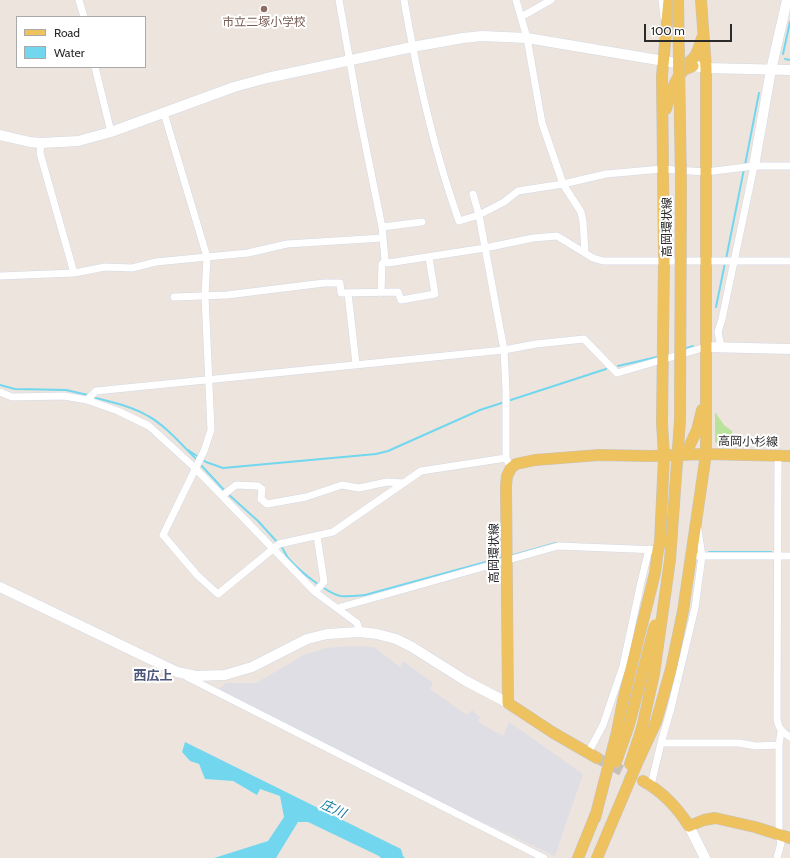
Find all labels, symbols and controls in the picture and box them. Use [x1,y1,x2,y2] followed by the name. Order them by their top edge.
[259,4,269,14] marker: 市立二塚小学校
[222,15,306,29] place label: 市立二塚小学校
[16,16,146,68] legend
[646,16,734,42] scale bar
[651,23,685,38] text: 100 m
[54,25,80,40] text: Road
[54,45,84,60] text: Water
[660,197,674,257] street label: 高岡環状線
[718,434,778,450] street label: 高岡小杉線
[487,523,501,583] street label: 高岡環状線
[134,668,172,684] district label: 西広上
[318,796,348,822] water label: 庄川

